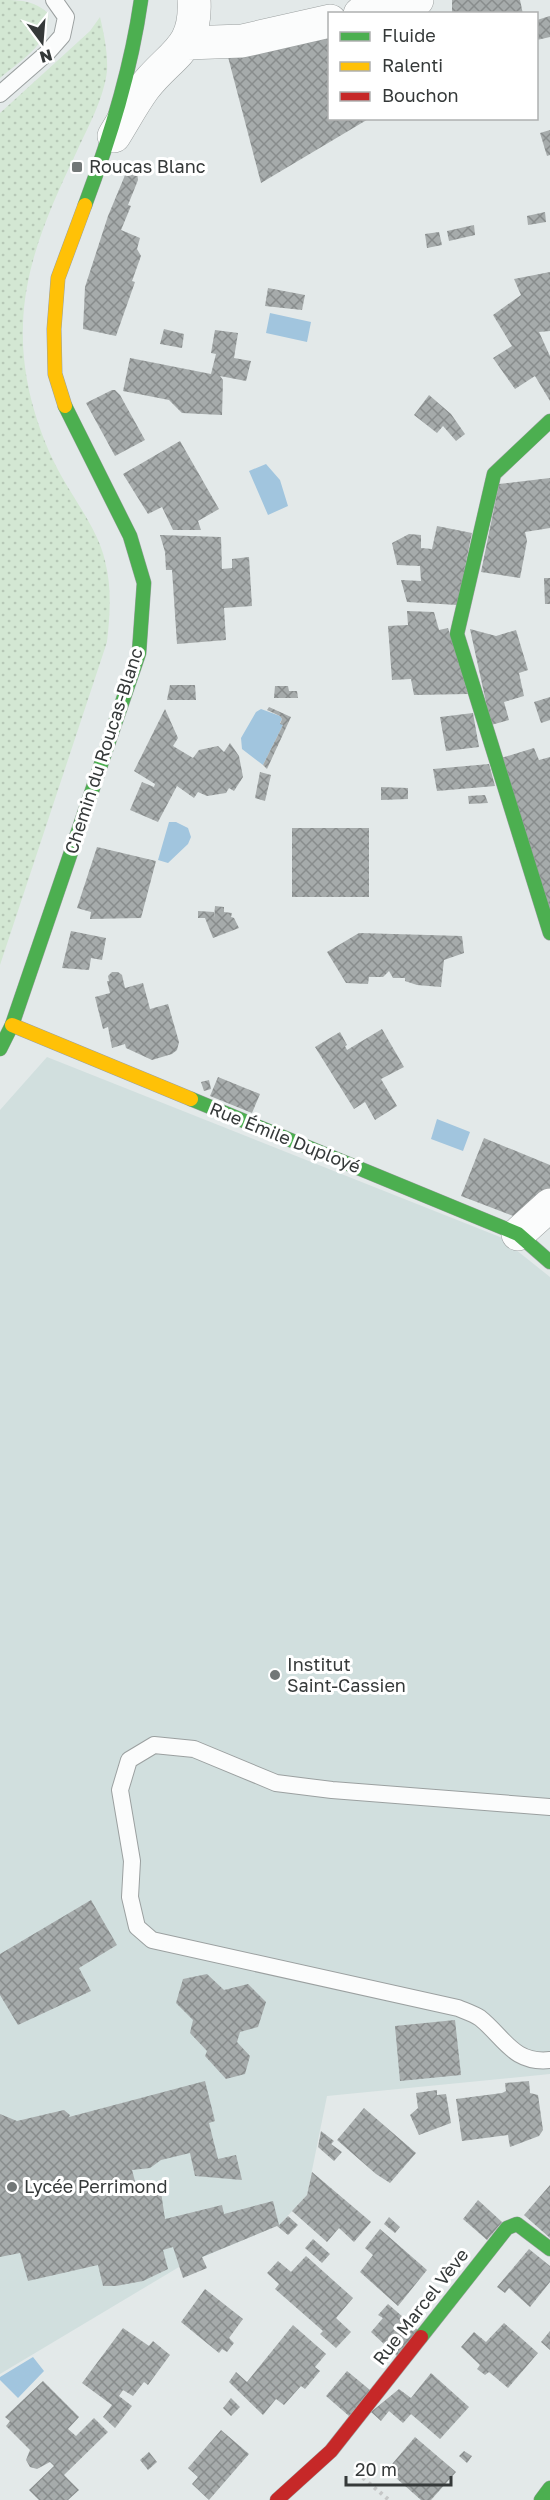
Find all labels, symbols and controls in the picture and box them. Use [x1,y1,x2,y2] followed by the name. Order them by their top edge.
[12,12,72,72] north arrow
[328,12,538,120] legend
[382,24,436,46] text: Fluide
[38,45,55,68] text: N
[382,54,443,76] text: Ralenti
[382,84,459,106] text: Bouchon
[89,155,206,177] place label: Roucas Blanc
[70,160,84,174] marker: Roucas Blanc
[59,645,147,857] street label: Chemin du Roucas-Blanc
[207,1097,364,1177] street label: Rue Émile Duployé
[287,1653,406,1696] place label: Institut Saint-Cassien
[268,1668,282,1682] marker: Institut Saint-Cassien
[24,2175,168,2197] place label: Lycée Perrimond
[5,2180,19,2194] marker: Lycée Perrimond
[368,2244,473,2369] street label: Rue Marcel Vève
[346,2449,451,2487] scale bar
[355,2458,397,2480] text: 20 m

